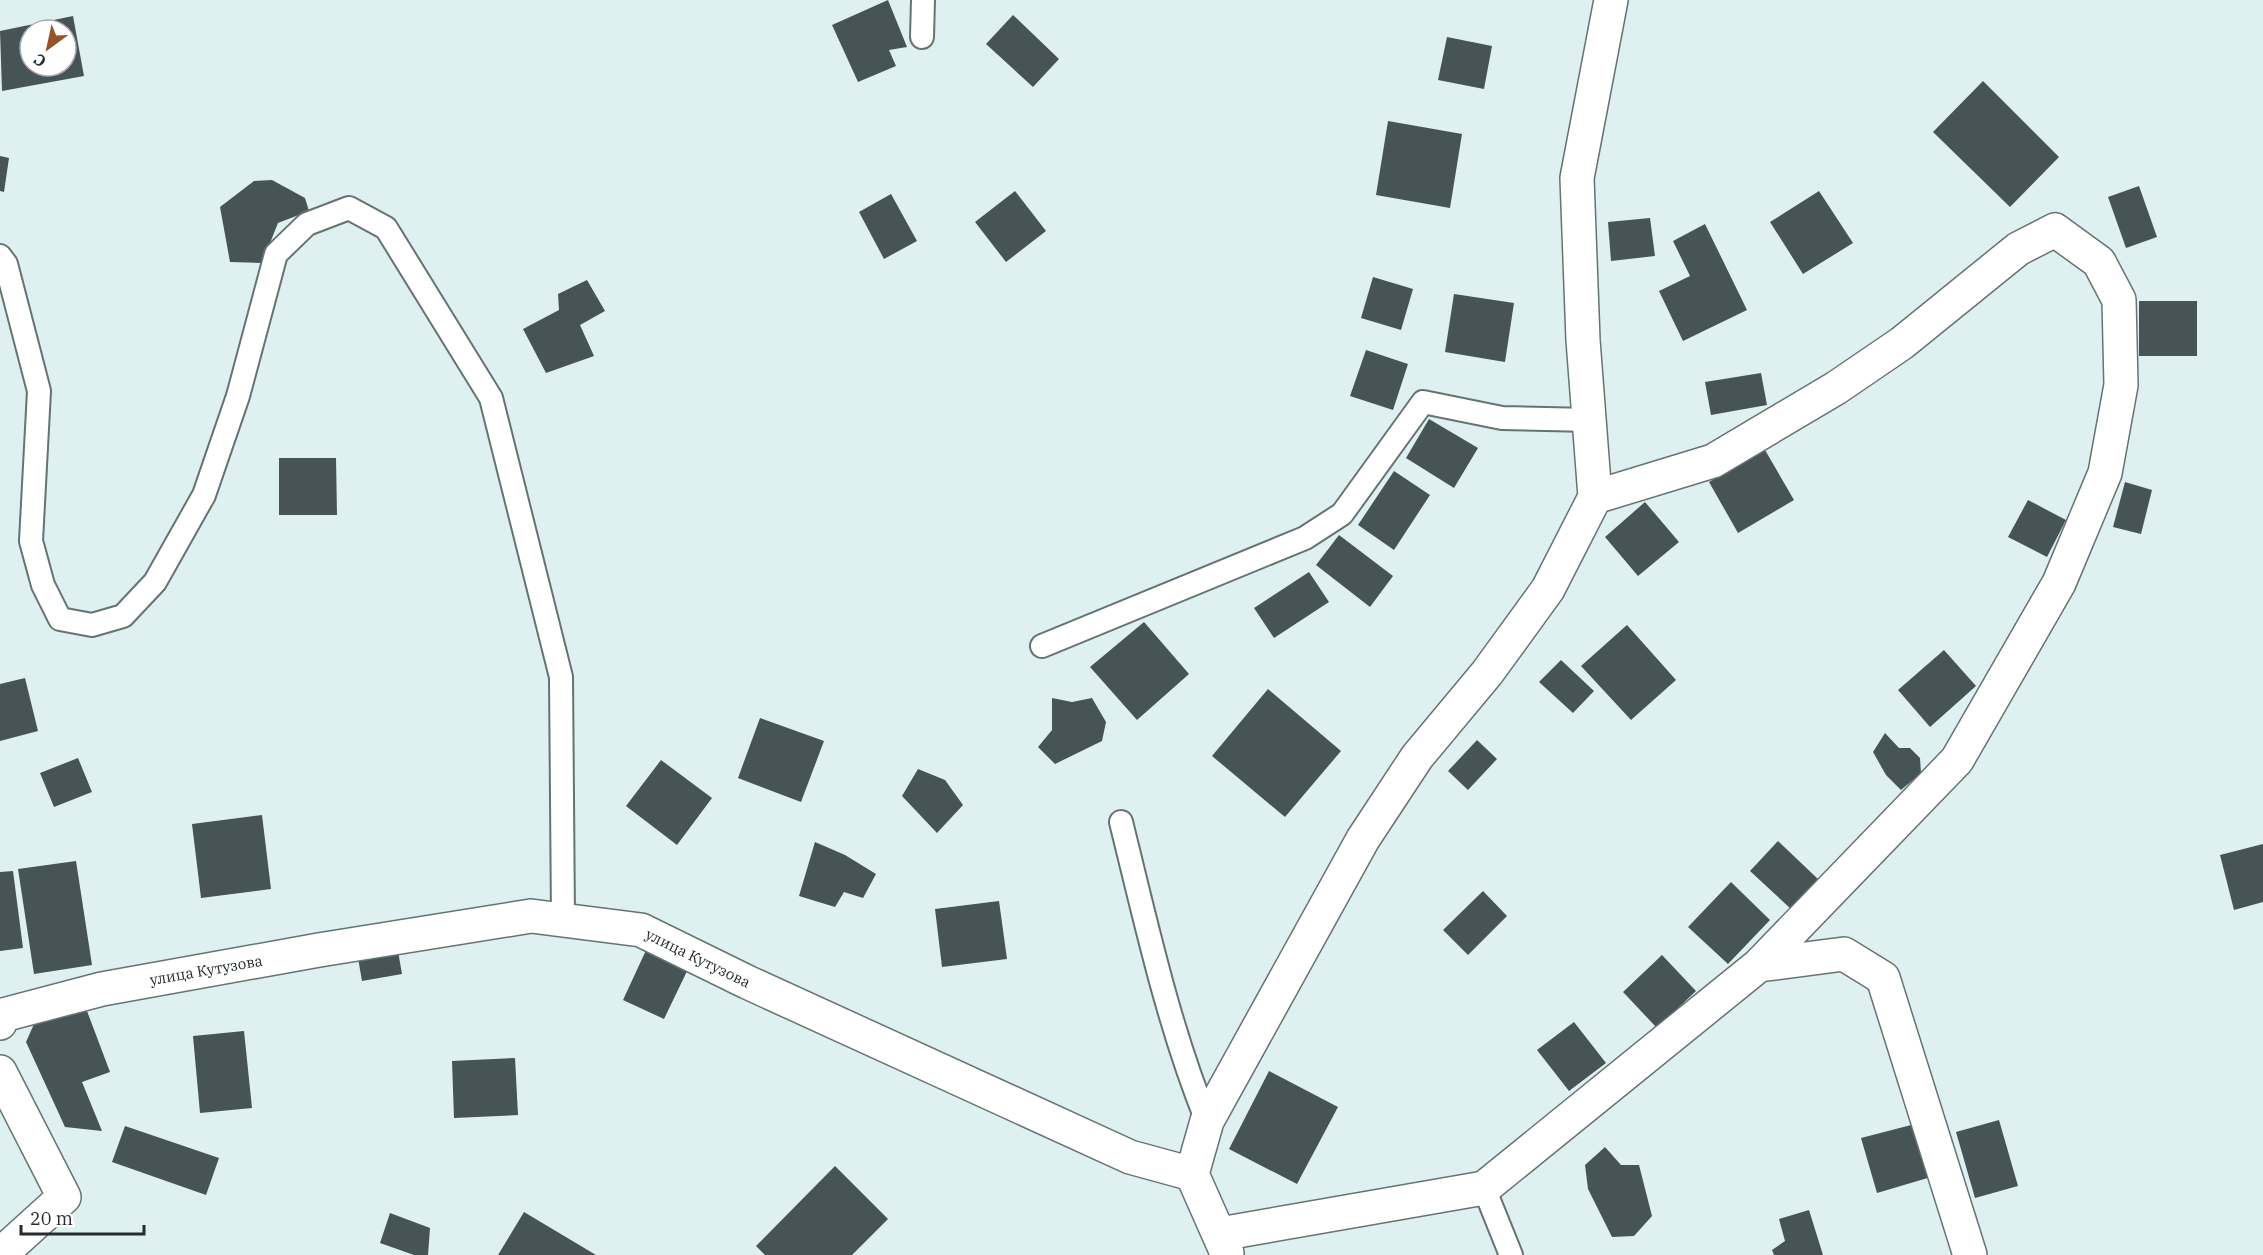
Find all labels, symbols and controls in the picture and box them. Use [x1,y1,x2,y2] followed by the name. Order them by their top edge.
[18,18,78,78] north arrow
[30,49,50,72] text: С
[642,924,754,992] street label: улица Кутузова
[148,951,264,989] street label: улица Кутузова
[21,1198,144,1236] scale bar
[30,1207,73,1230] text: 20 m

